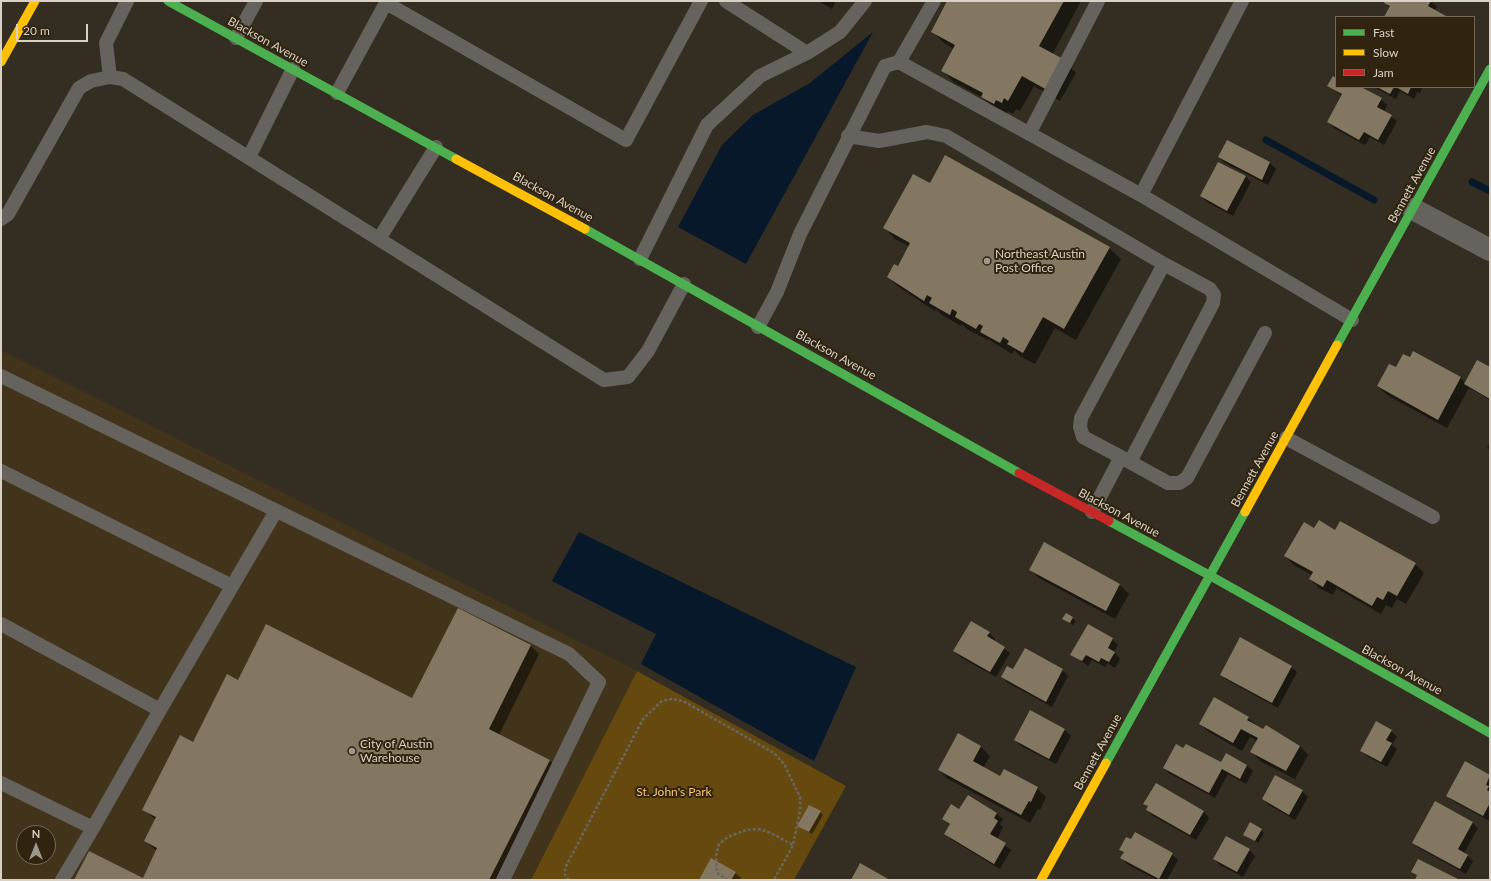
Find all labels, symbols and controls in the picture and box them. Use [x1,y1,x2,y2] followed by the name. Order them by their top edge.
[225,14,311,70] street label: Blackson Avenue
[18,16,90,42] scale bar
[1335,16,1475,88] legend
[23,23,50,38] text: 20 m
[1373,25,1394,40] text: Fast
[1373,45,1398,60] text: Slow
[1373,65,1394,80] text: Jam
[1385,144,1439,226] street label: Bennett Avenue
[510,169,596,225] street label: Blackson Avenue
[995,247,1085,275] place label: Northeast Austin Post Office
[982,256,992,266] marker: Northeast Austin Post Office
[793,327,879,383] street label: Blackson Avenue
[1228,428,1282,510] street label: Bennett Avenue
[1076,486,1162,540] street label: Blackson Avenue
[1359,642,1445,698] street label: Blackson Avenue
[1071,711,1125,793] street label: Bennett Avenue
[360,737,432,765] place label: City of Austin Warehouse
[347,746,357,756] marker: City of Austin Warehouse
[636,785,712,799] park label: St. John's Park
[16,825,56,865] north arrow
[32,827,40,840] text: N

